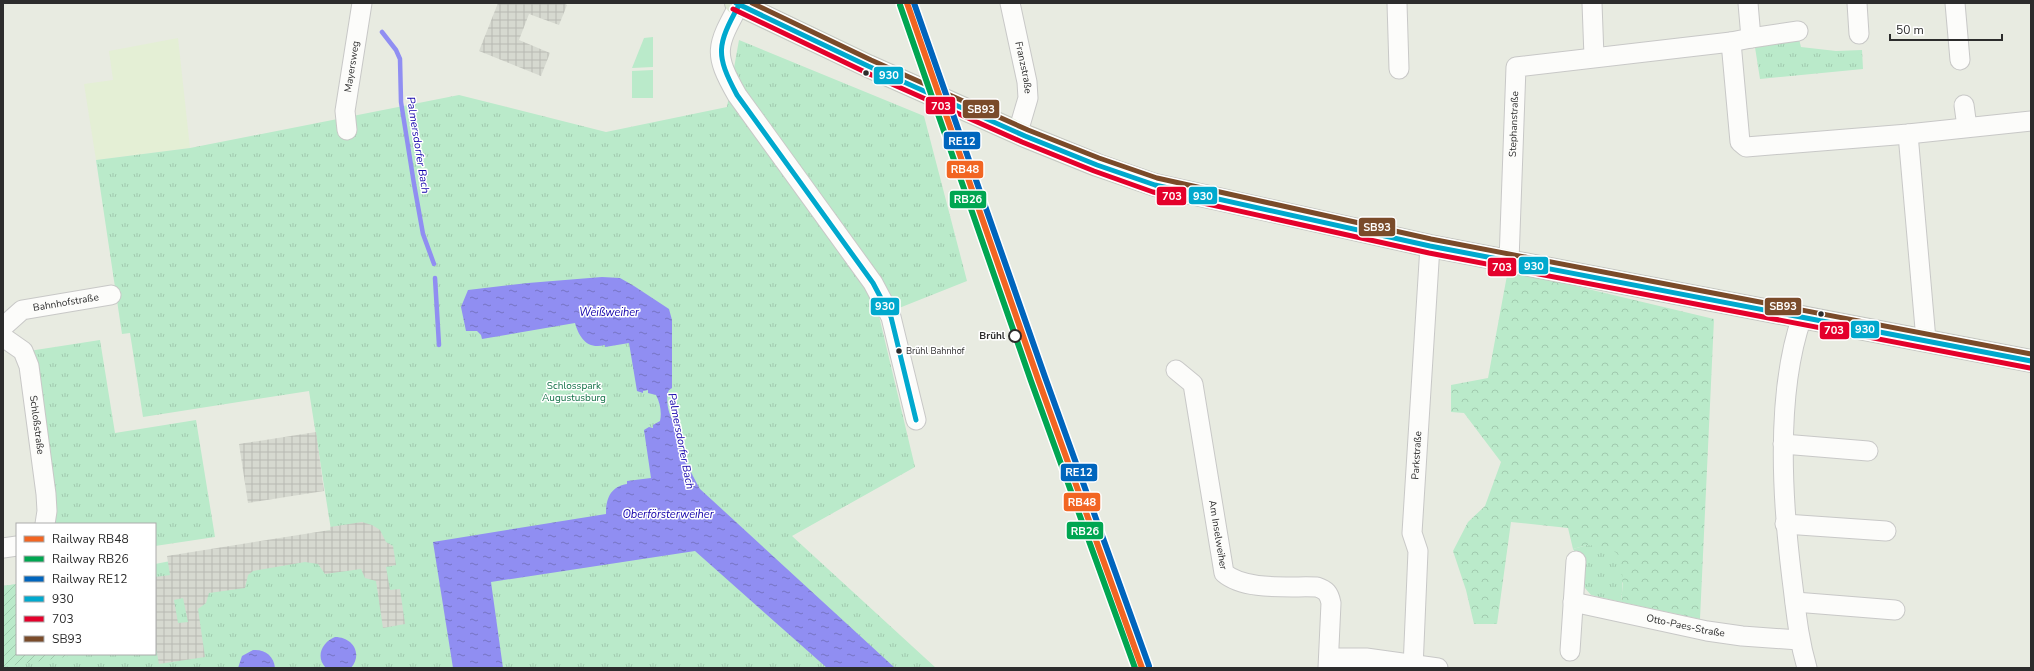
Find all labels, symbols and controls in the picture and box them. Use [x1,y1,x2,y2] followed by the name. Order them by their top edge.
[1890,16,2002,42] scale bar
[1896,22,1924,38] text: 50 m
[341,40,363,93] street label: Mayersweg
[1011,40,1035,94] street label: Franzstraße
[873,66,904,85] line badge: 930
[861,68,871,78] unlabelled marker
[879,68,899,83] text: 930
[1506,91,1522,157] street label: Stephanstraße
[403,96,433,194] water label: Palmersdorfer Bach
[925,96,956,115] line badge: 703
[931,99,951,114] text: 703
[962,99,1000,119] line badge: SB93
[967,102,995,117] text: SB93
[943,131,981,150] line badge: RE12
[948,134,976,149] text: RE12
[946,160,984,179] line badge: RB48
[951,162,980,177] text: RB48
[1156,186,1187,206] line badge: 703
[1188,186,1218,205] line badge: 930
[1162,189,1182,204] text: 703
[1193,189,1213,204] text: 930
[949,190,987,209] line badge: RB26
[954,192,983,207] text: RB26
[1358,217,1396,237] line badge: SB93
[1363,220,1391,235] text: SB93
[1518,256,1549,275] line badge: 930
[1487,257,1517,277] line badge: 703
[1524,259,1544,274] text: 930
[1492,260,1512,275] text: 703
[32,290,100,315] street label: Bahnhofstraße
[870,297,900,316] line badge: 930
[1764,297,1802,316] line badge: SB93
[875,299,895,314] text: 930
[1769,299,1797,314] text: SB93
[579,305,640,320] water label: Weißweiher
[1816,309,1826,319] unlabelled marker
[1850,320,1880,339] line badge: 930
[1819,321,1850,340] line badge: 703
[1855,322,1875,337] text: 930
[1824,323,1844,338] text: 703
[979,329,1006,343] place label: Brühl
[1008,329,1022,343] marker: Brühl
[906,345,966,357] place label: Brühl Bahnhof
[894,346,904,356] marker: Brühl Bahnhof
[542,379,606,405] park label: Schlosspark Augustusburg
[664,392,698,490] water label: Palmersdorfer Bach
[26,394,48,455] street label: Schloßstraße
[1408,431,1425,480] street label: Parkstraße
[1060,463,1098,482] line badge: RE12
[1065,465,1093,480] text: RE12
[1063,492,1101,512] line badge: RB48
[1068,495,1097,510] text: RB48
[1205,499,1230,571] street label: Am Inselweiher
[622,507,715,522] water label: Oberförsterweiher
[1066,521,1104,540] line badge: RB26
[16,523,156,655] legend
[1071,524,1100,539] text: RB26
[52,531,129,547] text: Railway RB48
[52,551,129,567] text: Railway RB26
[52,571,128,587] text: Railway RE12
[52,591,74,607] text: 930
[52,611,74,627] text: 703
[1645,611,1726,640] street label: Otto-Paes-Straße
[52,631,82,647] text: SB93

